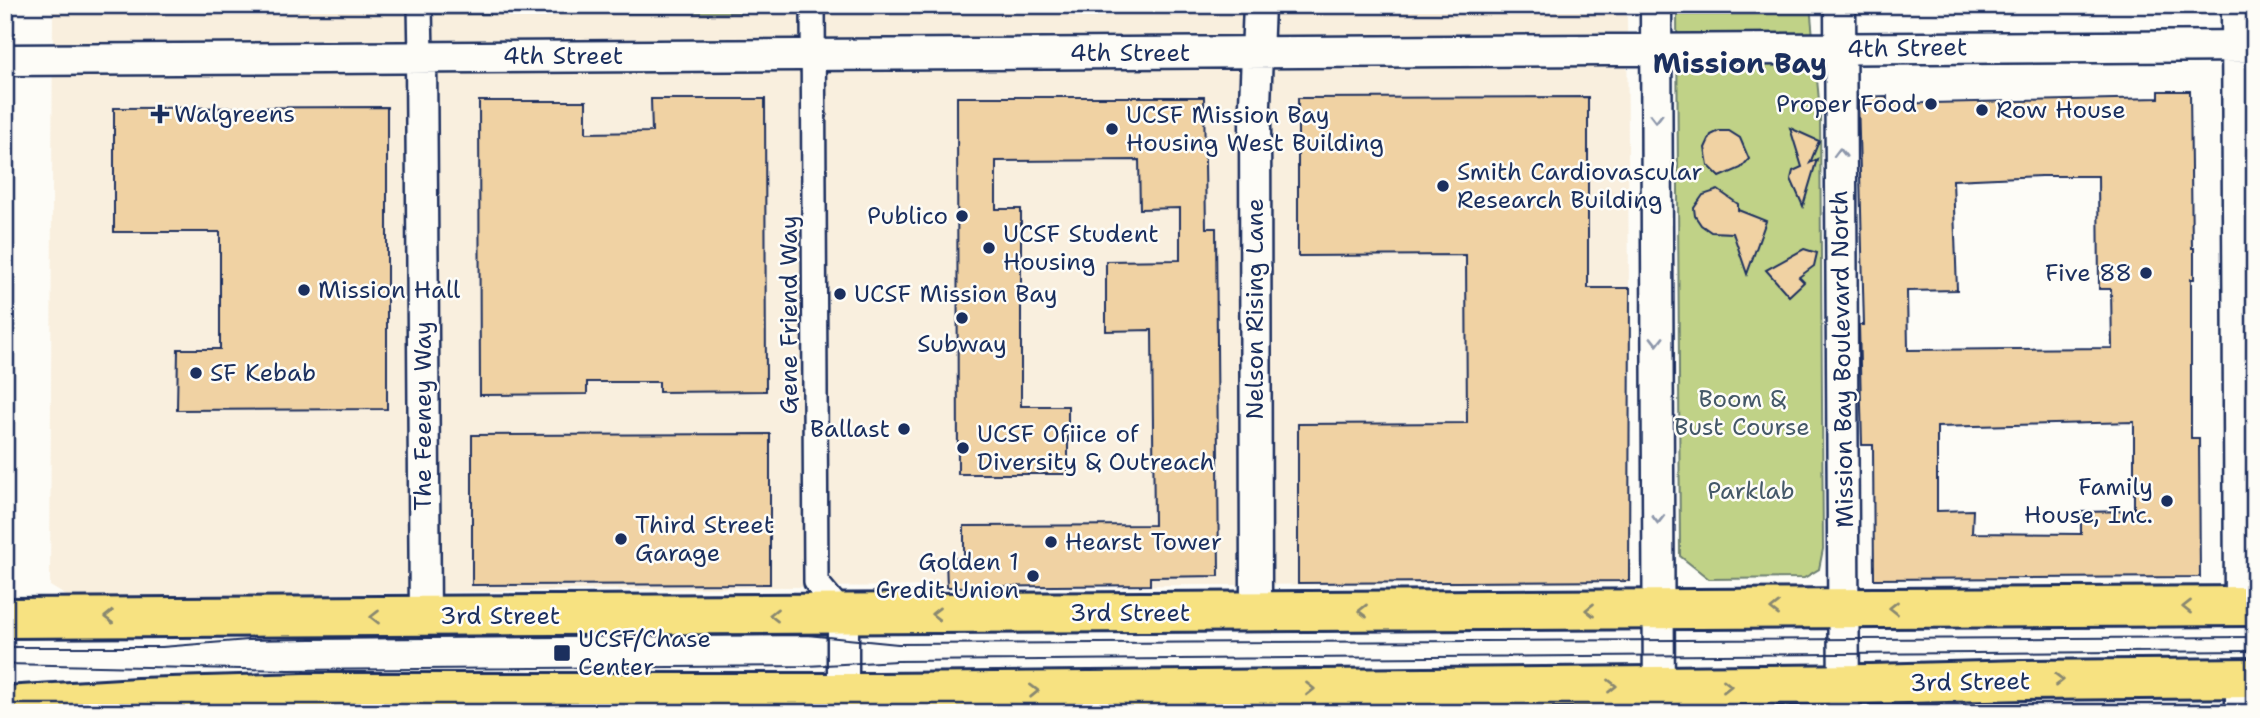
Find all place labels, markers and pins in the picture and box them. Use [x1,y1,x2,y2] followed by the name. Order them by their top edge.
[1776,88,1917,120] place label: Proper Food
[1996,94,2126,126] place label: Row House
[1923,96,1939,112] marker: Proper Food
[174,98,295,130] place label: Walgreens
[1126,99,1384,159] place label: UCSF Mission Bay Housing West Building
[1974,102,1990,118] marker: Row House
[152,106,168,122] marker: Walgreens
[1104,121,1120,137] marker: UCSF Mission Bay Housing West Building
[1457,156,1703,216] place label: Smith Cardiovascular Research Building
[1435,178,1451,194] marker: Smith Cardiovascular Research Building
[867,200,948,232] place label: Publico
[954,208,970,224] marker: Publico
[1003,218,1159,278] place label: UCSF Student Housing
[981,240,997,256] marker: UCSF Student Housing
[2045,257,2132,289] place label: Five 88
[2138,265,2154,281] marker: Five 88
[318,274,461,306] place label: Mission Hall
[854,278,1058,310] place label: UCSF Mission Bay
[296,282,312,298] marker: Mission Hall
[832,286,848,302] marker: UCSF Mission Bay
[954,310,970,326] marker: Subway
[917,328,1007,360] place label: Subway
[210,357,316,389] place label: SF Kebab
[188,365,204,381] marker: SF Kebab
[810,413,890,445] place label: Ballast
[977,418,1215,478] place label: UCSF Ofiice of Diversity & Outreach
[896,421,912,437] marker: Ballast
[955,440,971,456] marker: UCSF Ofiice of Diversity & Outreach
[2024,471,2153,531] place label: Family House, Inc.
[2159,493,2175,509] marker: Family House, Inc.
[635,509,774,569] place label: Third Street Garage
[1065,526,1222,558] place label: Hearst Tower
[613,531,629,547] marker: Third Street Garage
[1043,534,1059,550] marker: Hearst Tower
[876,546,1019,606] place label: Golden 1 Credit Union
[1025,568,1041,584] marker: Golden 1 Credit Union
[578,623,711,683] place label: UCSF/Chase Center
[552,643,572,663] marker: UCSF/Chase Center

